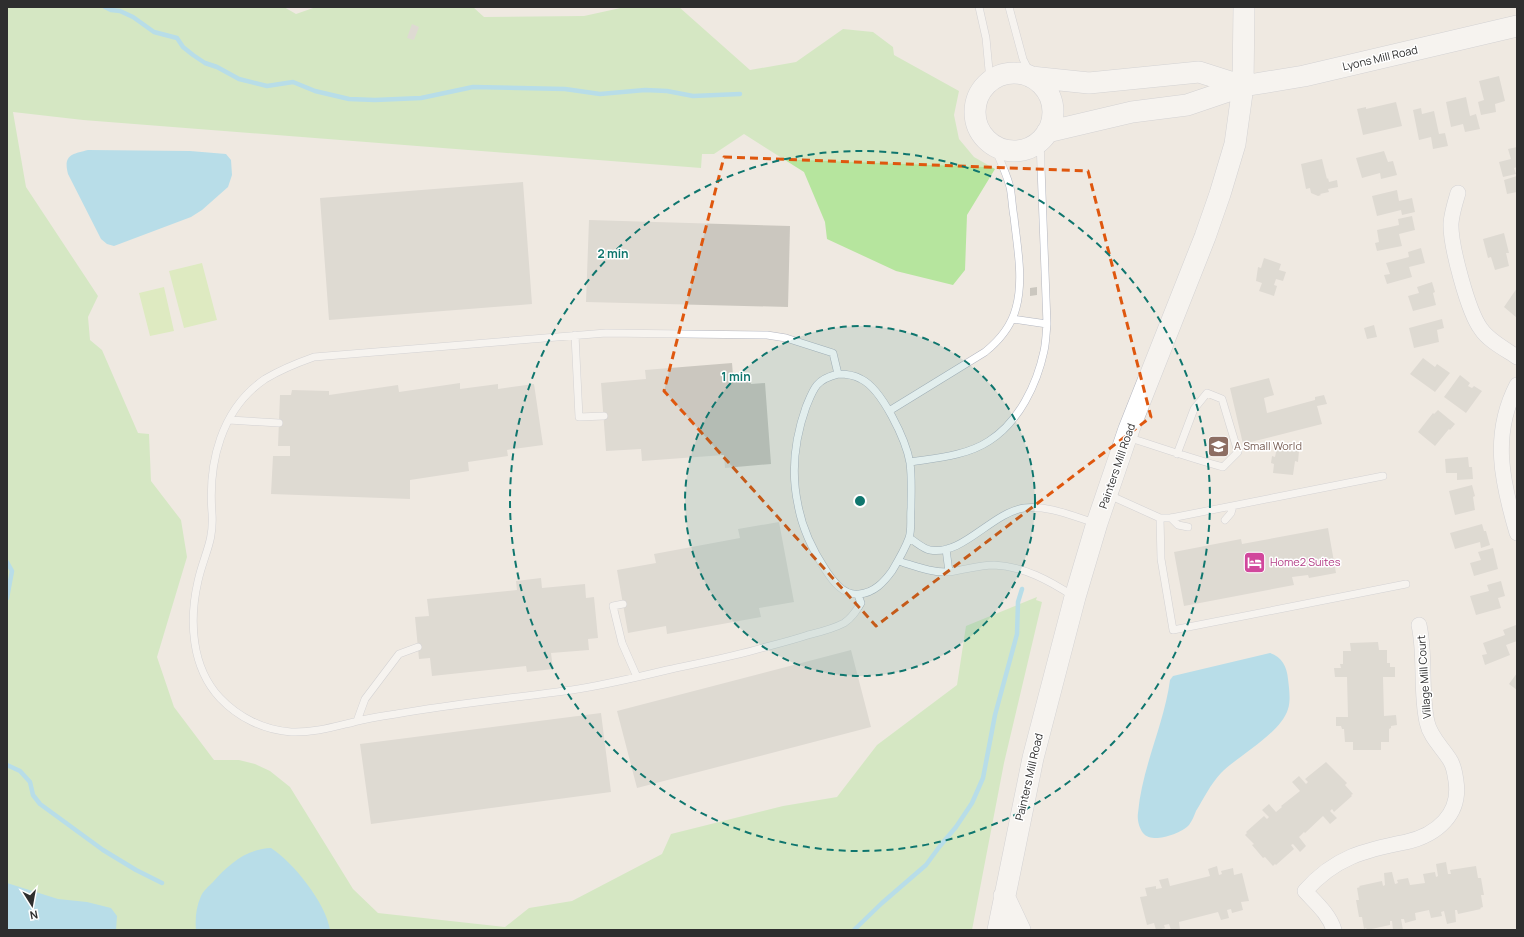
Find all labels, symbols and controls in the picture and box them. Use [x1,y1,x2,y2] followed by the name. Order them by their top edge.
[1341,42,1419,73] street label: Lyons Mill Road
[597,245,629,262] text: 2 min
[721,368,751,385] text: 1 min
[1095,421,1138,510] street label: Painters Mill Road
[1206,433,1232,459] school or university icon: A Small World
[1234,438,1302,453] place label: A Small World
[853,494,867,508] centre of rings
[1242,549,1268,575] hotel icon: Home2 Suites
[1270,554,1341,569] place label: Home2 Suites
[1413,635,1434,719] street label: Village Mill Court
[1011,732,1046,822] street label: Painters Mill Road
[12,885,52,925] north arrow
[29,907,39,923] text: N

